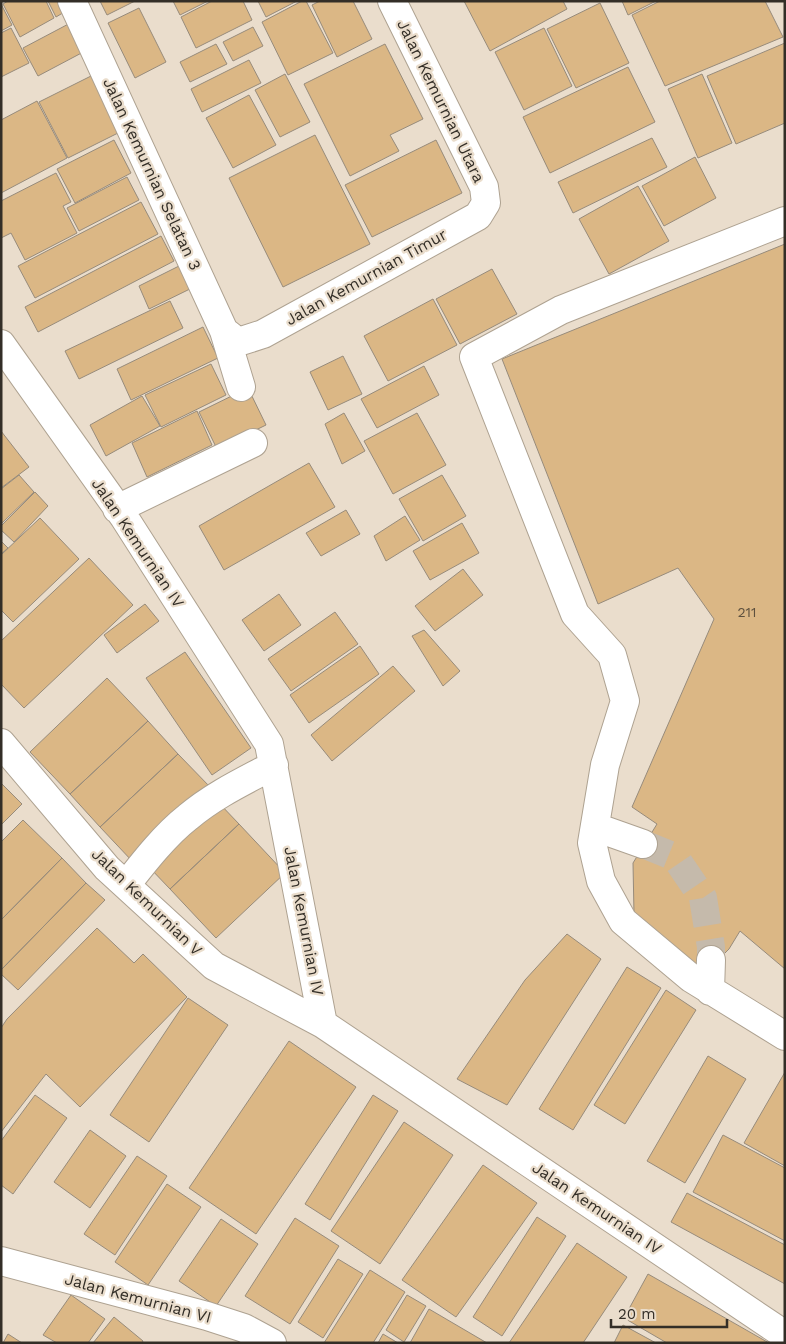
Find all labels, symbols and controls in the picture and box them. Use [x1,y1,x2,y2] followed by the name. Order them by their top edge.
[393,16,489,186] street label: Jalan Kemurnian Utara
[99,75,205,273] street label: Jalan Kemurnian Selatan 3
[282,225,450,329] street label: Jalan Kemurnian Timur
[88,475,188,611] street label: Jalan Kemurnian IV
[737,604,757,620] house number: 211
[88,844,206,960] street label: Jalan Kemurnian V
[280,845,328,997] street label: Jalan Kemurnian IV
[529,1158,665,1258] street label: Jalan Kemurnian IV
[63,1269,213,1327] street label: Jalan Kemurnian VI
[611,1296,727,1328] scale bar
[618,1305,656,1323] text: 20 m

